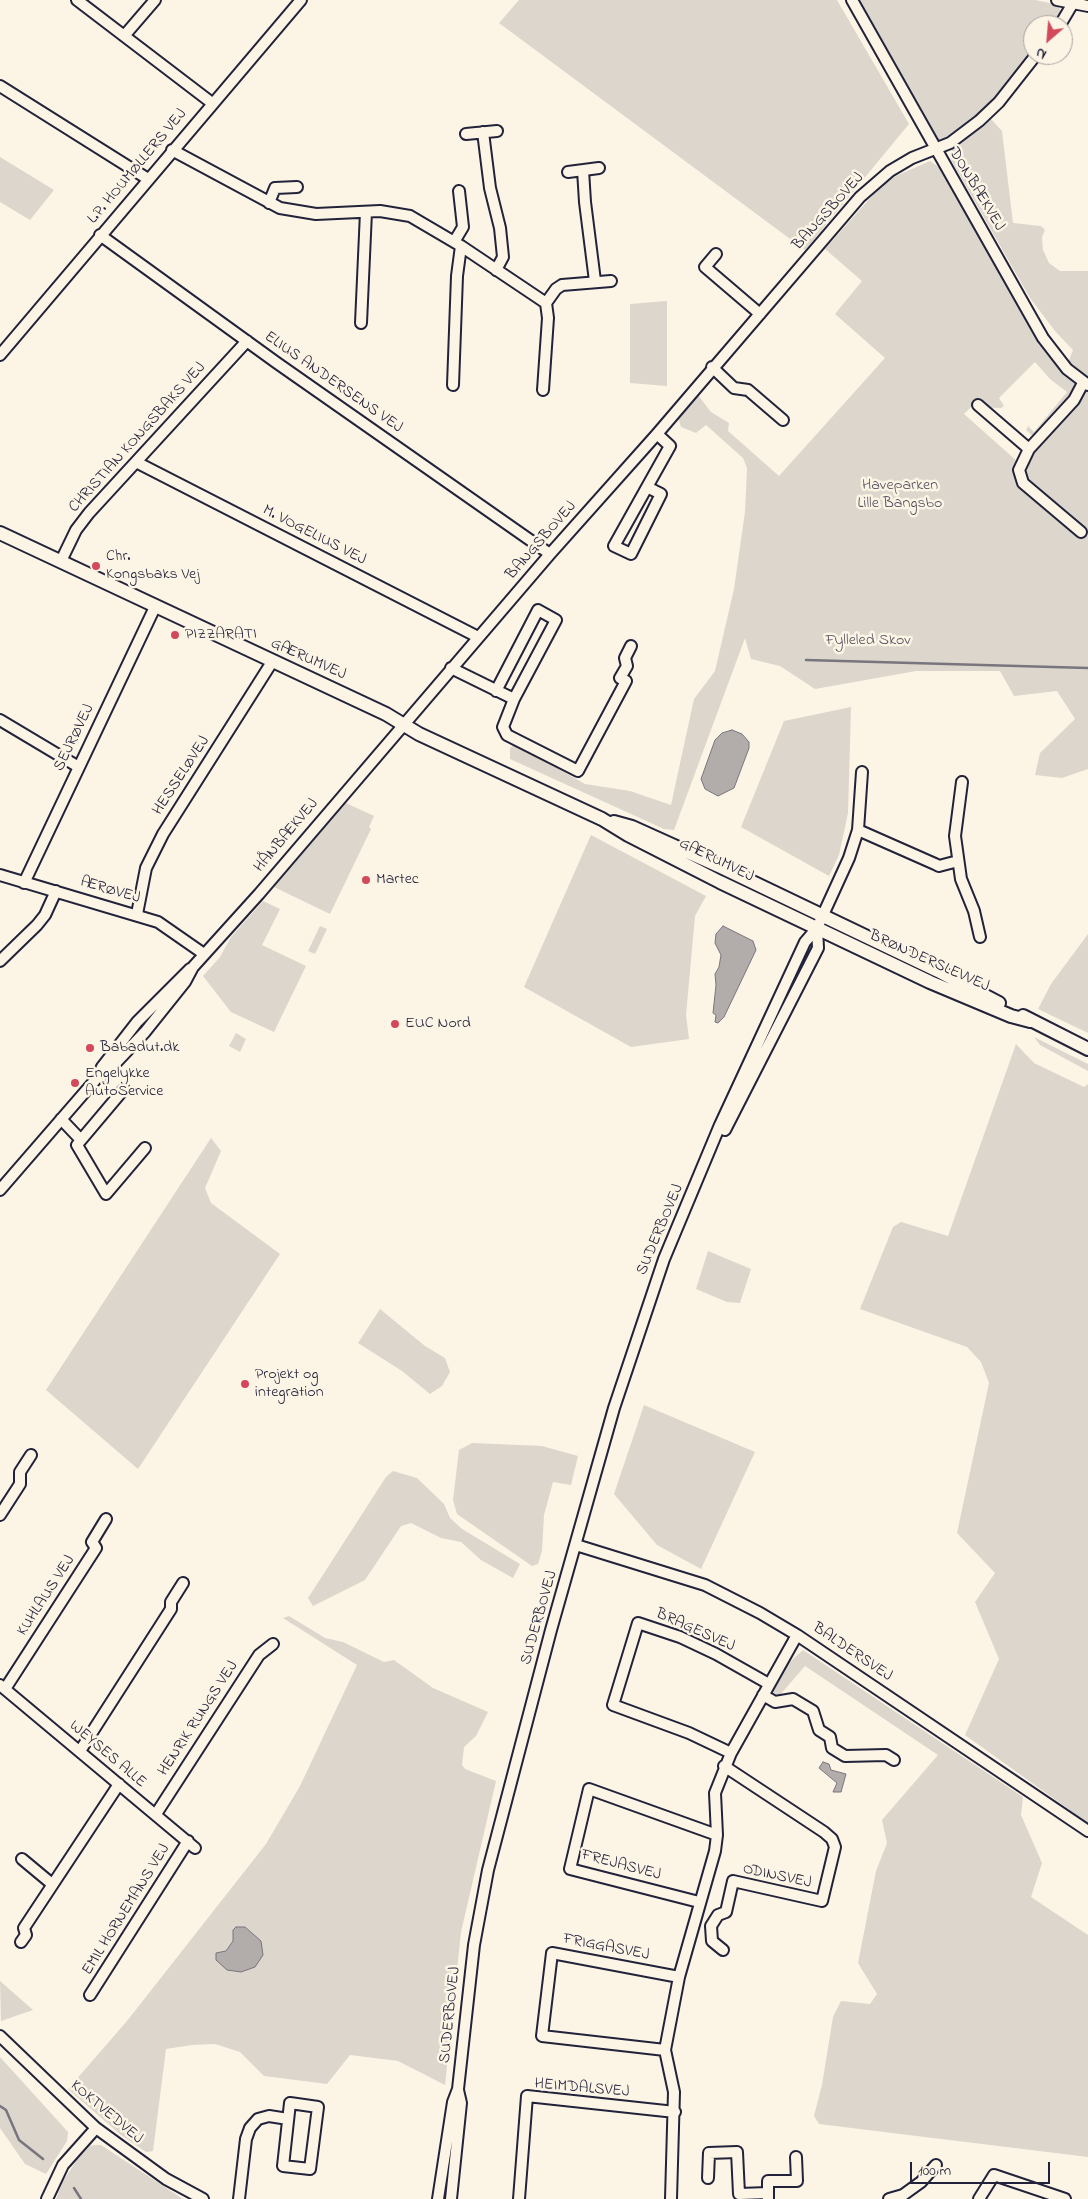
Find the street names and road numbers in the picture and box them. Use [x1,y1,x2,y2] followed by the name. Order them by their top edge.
[84,105,192,229] street label: L.P. HOUMØLLERS VEJ
[944,145,1008,235] street label: DONBÆKVEJ
[789,169,869,255] street label: BANGSBOVEJ
[260,328,406,438] street label: ELIUS ANDERSENS VEJ
[65,359,211,517] street label: CHRISTIAN KONGSBAKS VEJ
[503,498,581,584] street label: BANGSBOVEJ
[259,502,369,570] street label: M. VOGELIUS VEJ
[267,635,349,685] street label: GÆRUMVEJ
[51,701,99,775] street label: SEJRØVEJ
[149,733,215,819] street label: HESSELØVEJ
[251,795,323,877] street label: HÅNBÆKVEJ
[675,835,757,887] street label: GÆRUMVEJ
[78,873,142,909] street label: ÆRØVEJ
[866,927,992,997] street label: BRØNDERSLEVVEJ
[633,1182,689,1278] street label: SUDERBOVEJ
[14,1552,80,1640] street label: KUHLAUS VEJ
[517,1569,563,1667] street label: SUDERBOVEJ
[652,1605,738,1657] street label: BRAGESVEJ
[808,1619,896,1687] street label: BALDERSVEJ
[155,1658,243,1780] street label: HENRIK RUNGS VEJ
[64,1717,150,1793] street label: WEYSES ALLE
[79,1841,175,1979] street label: EMIL HORNEMANS VEJ
[579,1846,663,1886] street label: FREJASVEJ
[741,1860,813,1894] street label: ODINSVEJ
[561,1930,651,1966] street label: FRIGGASVEJ
[436,1966,466,2064] street label: SUDERBOVEJ
[534,2075,630,2103] street label: HEIMDALSVEJ
[66,2077,146,2149] street label: KOKTVEDVEJ

